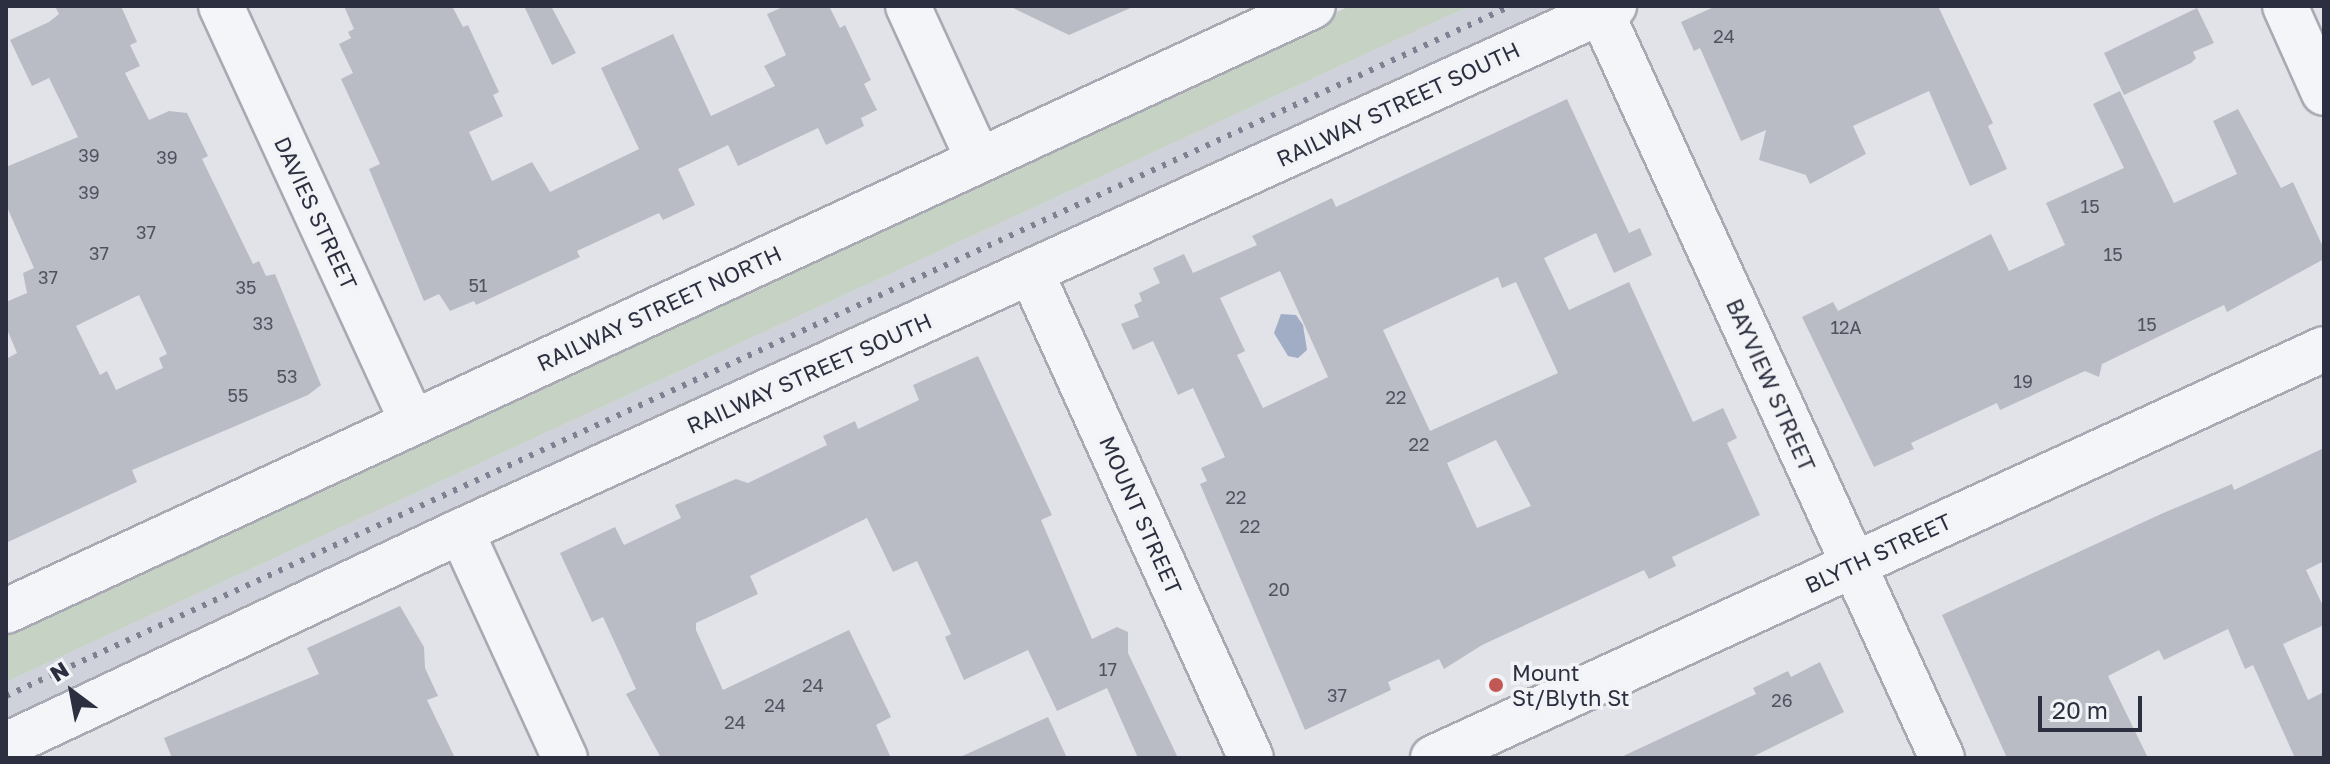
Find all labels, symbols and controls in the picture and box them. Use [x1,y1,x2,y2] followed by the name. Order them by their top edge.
[1713,25,1735,47] house number: 24
[1272,36,1524,172] street label: RAILWAY STREET SOUTH
[269,132,363,294] street label: DAVIES STREET
[78,144,100,166] house number: 39
[156,146,178,168] house number: 39
[78,181,100,203] house number: 39
[2080,195,2100,217] house number: 15
[136,221,156,243] house number: 37
[533,240,785,376] street label: RAILWAY STREET NORTH
[89,242,109,264] house number: 37
[2103,243,2123,265] house number: 15
[38,266,58,288] house number: 37
[468,274,488,296] house number: 51
[236,276,256,298] house number: 35
[1721,295,1821,475] street label: BAYVIEW STREET
[683,307,935,439] street label: RAILWAY STREET SOUTH
[252,312,274,334] house number: 33
[2137,313,2157,335] house number: 15
[1830,316,1862,338] house number: 12A
[277,365,297,387] house number: 53
[2013,370,2033,392] house number: 19
[228,384,248,406] house number: 55
[1386,386,1406,408] house number: 22
[1094,432,1188,598] street label: MOUNT STREET
[1409,433,1429,455] house number: 22
[1226,486,1246,508] house number: 22
[1801,508,1955,598] street label: BLYTH STREET
[1240,515,1260,537] house number: 22
[1268,578,1290,600] house number: 20
[32,652,112,732] north arrow
[45,655,73,687] text: N
[1099,658,1117,680] house number: 17
[1512,659,1630,710] place label: Mount St/Blyth St
[802,674,824,696] house number: 24
[1487,676,1505,694] marker: Mount St/Blyth St
[2042,680,2146,730] scale bar
[1327,684,1347,706] house number: 37
[1771,689,1793,711] house number: 26
[764,694,786,716] house number: 24
[2052,695,2108,724] text: 20 m
[724,711,746,733] house number: 24

